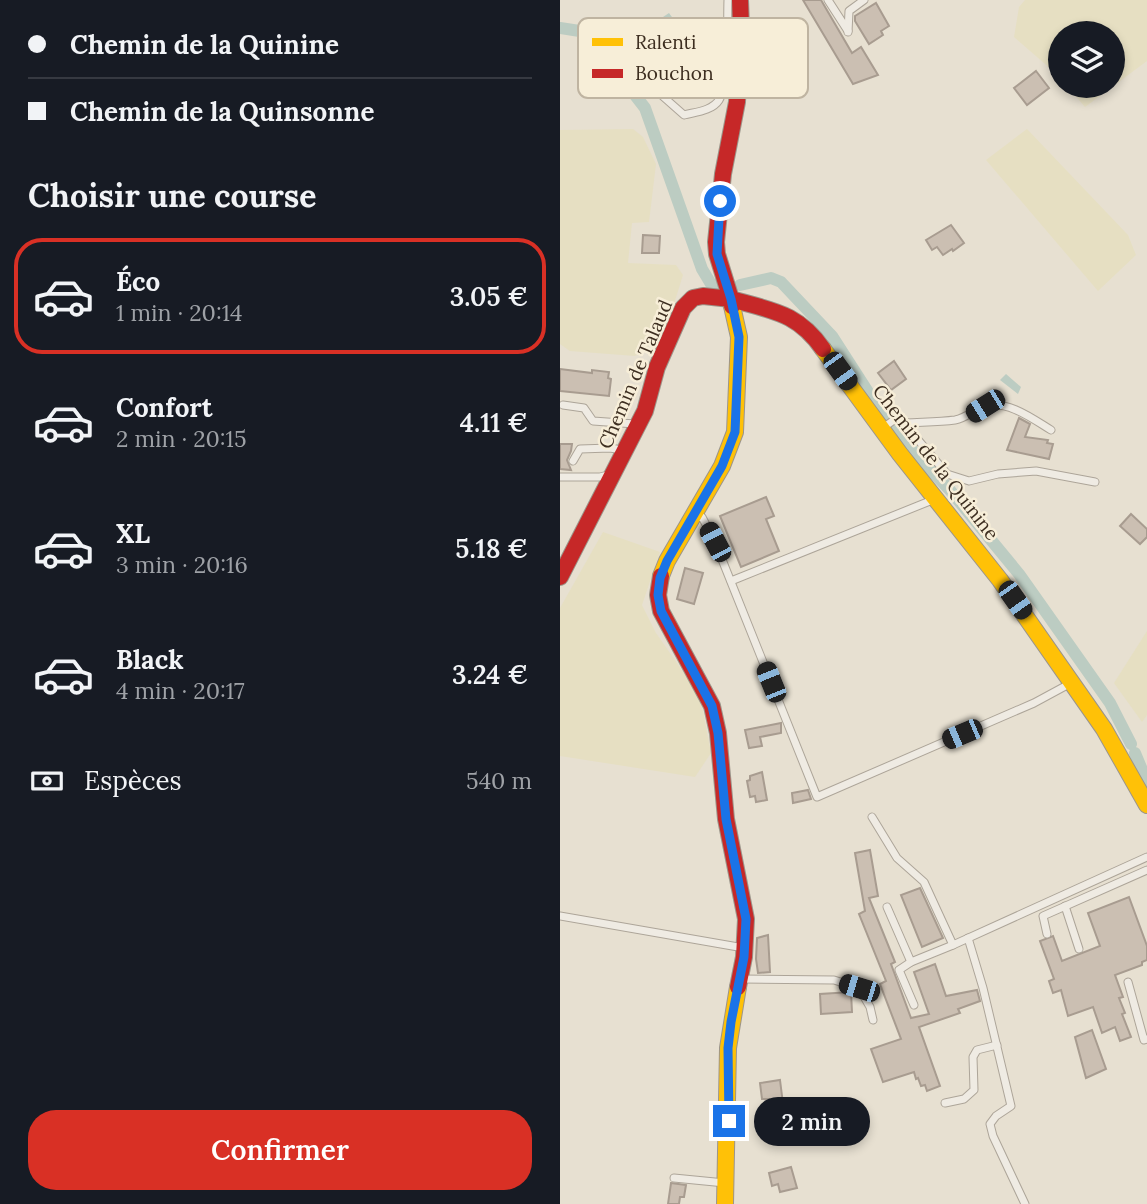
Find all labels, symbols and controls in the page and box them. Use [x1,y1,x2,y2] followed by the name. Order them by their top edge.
[578,18,808,98] legend
[1048,21,1125,98] map controls
[1048,21,1125,98] button: layers
[70,28,339,61] text: Chemin de la Quinine
[635,30,696,54] text: Ralenti
[635,61,713,85] text: Bouchon
[70,95,374,128] text: Chemin de la Quinsonne
[28,175,316,216] text: Choisir une course
[704,185,736,217] route start
[32,265,95,328] icon: car
[116,265,160,298] text: Éco
[450,280,528,313] text: 3.05 €
[593,296,677,452] street label: Chemin de Talaud
[116,298,242,327] text: 1 min · 20:14
[820,348,861,394] car
[868,379,1004,545] street label: Chemin de la Quinine
[962,386,1009,426] car
[32,391,95,454] icon: car
[116,391,213,424] text: Confort
[460,406,528,439] text: 4.11 €
[116,424,247,453] text: 2 min · 20:15
[32,517,95,580] icon: car
[116,517,150,550] text: XL
[696,519,735,565] car
[455,532,528,565] text: 5.18 €
[116,550,248,579] text: 3 min · 20:16
[995,577,1036,623] car
[32,643,95,706] icon: car
[116,643,184,676] text: Black
[452,658,528,691] text: 3.24 €
[754,659,789,705] car
[116,676,245,705] text: 4 min · 20:17
[939,716,986,752] car
[28,762,66,800] icon: cash
[84,764,182,797] text: Espèces
[466,766,532,795] text: 540 m
[836,972,883,1004] car
[754,1096,869,1146] callout: 2 min
[713,1105,745,1137] route end
[782,1107,842,1136] text: 2 min
[28,1110,532,1190] button: Confirmer

